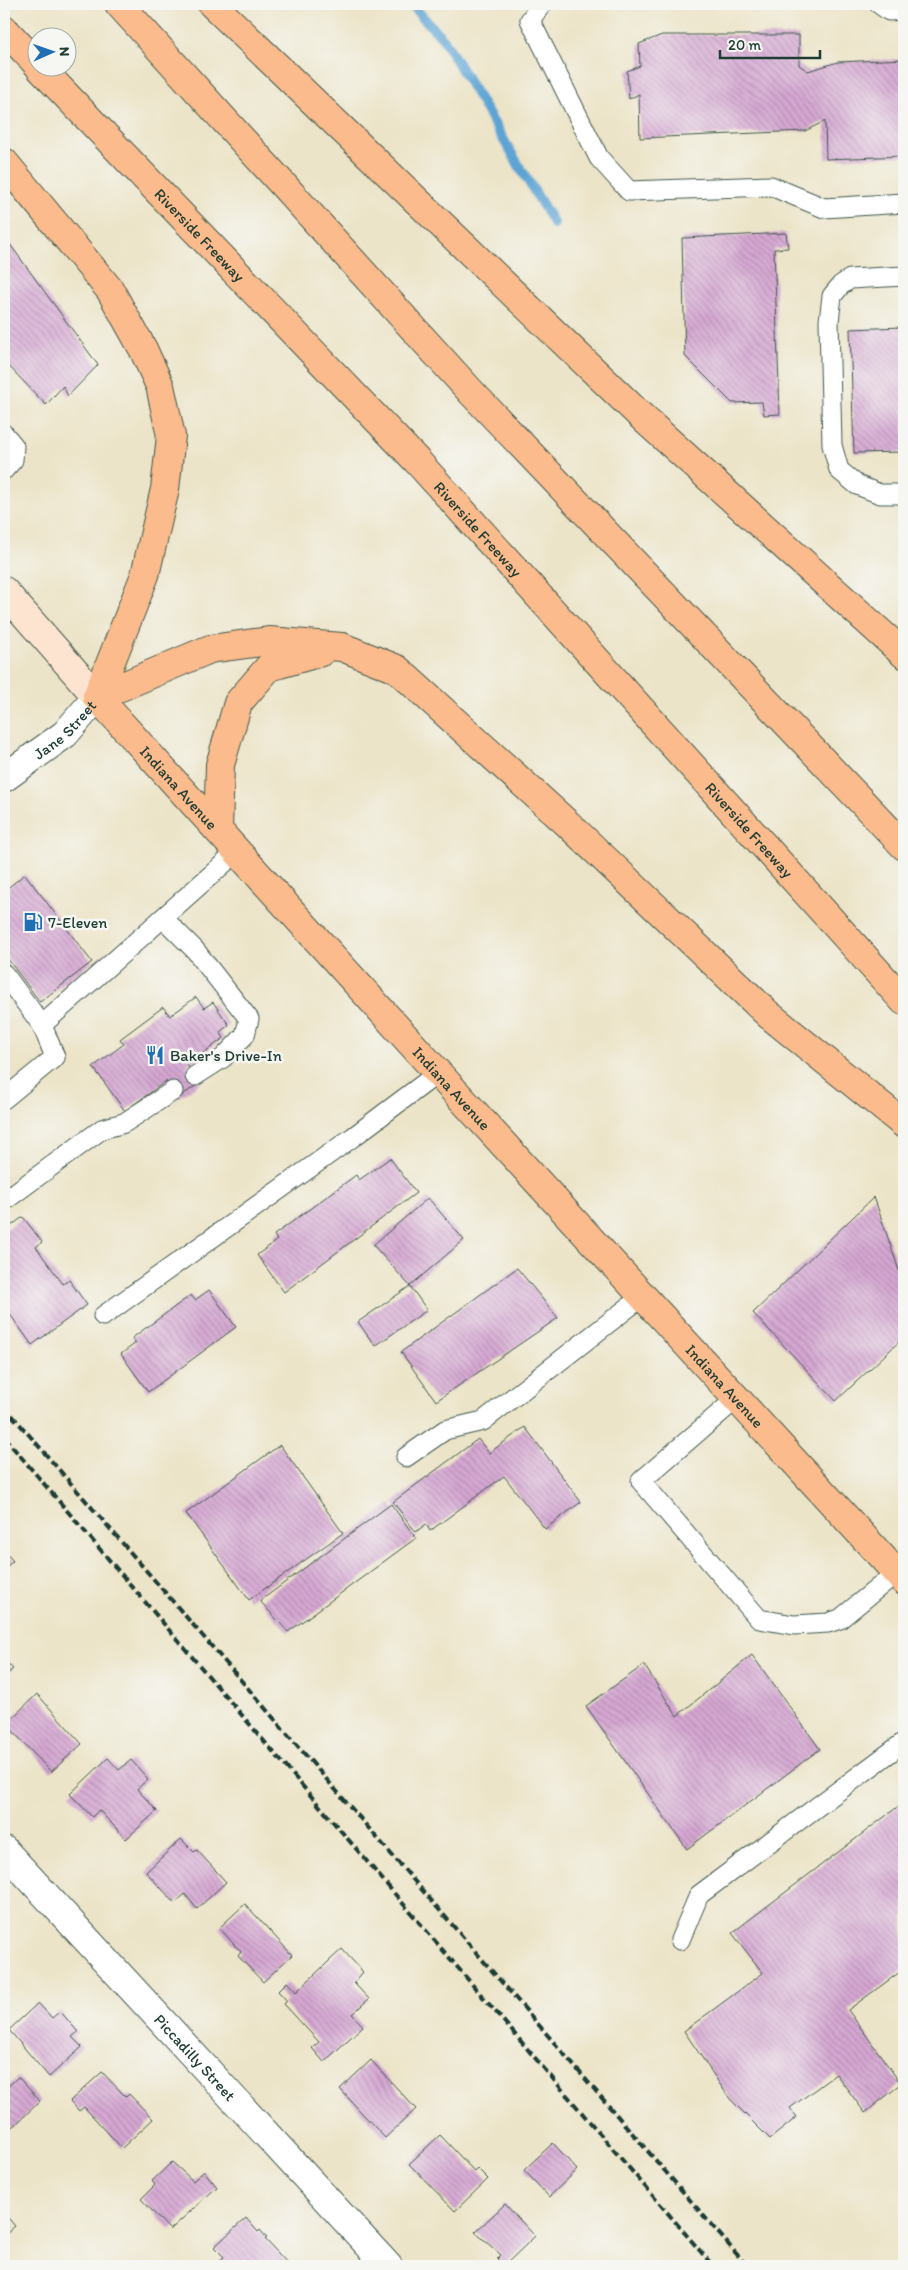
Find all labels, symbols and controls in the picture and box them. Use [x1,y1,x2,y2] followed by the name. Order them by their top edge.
[28,28,78,78] north arrow
[720,28,820,60] scale bar
[728,36,762,54] text: 20 m
[56,47,73,57] text: N
[151,184,249,286] street label: Riverside Freeway
[430,477,527,581] street label: Riverside Freeway
[30,696,100,763] street label: Jane Street
[136,741,222,833] street label: Indiana Avenue
[701,778,798,882] street label: Riverside Freeway
[22,911,44,933] fuel station icon: 7-Eleven
[48,913,107,932] place label: 7-Eleven
[409,1042,495,1134] street label: Indiana Avenue
[144,1044,166,1066] restaurant icon: Baker's Drive-In
[170,1046,282,1065] place label: Baker's Drive-In
[682,1340,768,1432] street label: Indiana Avenue
[151,2010,240,2105] street label: Piccadilly Street

